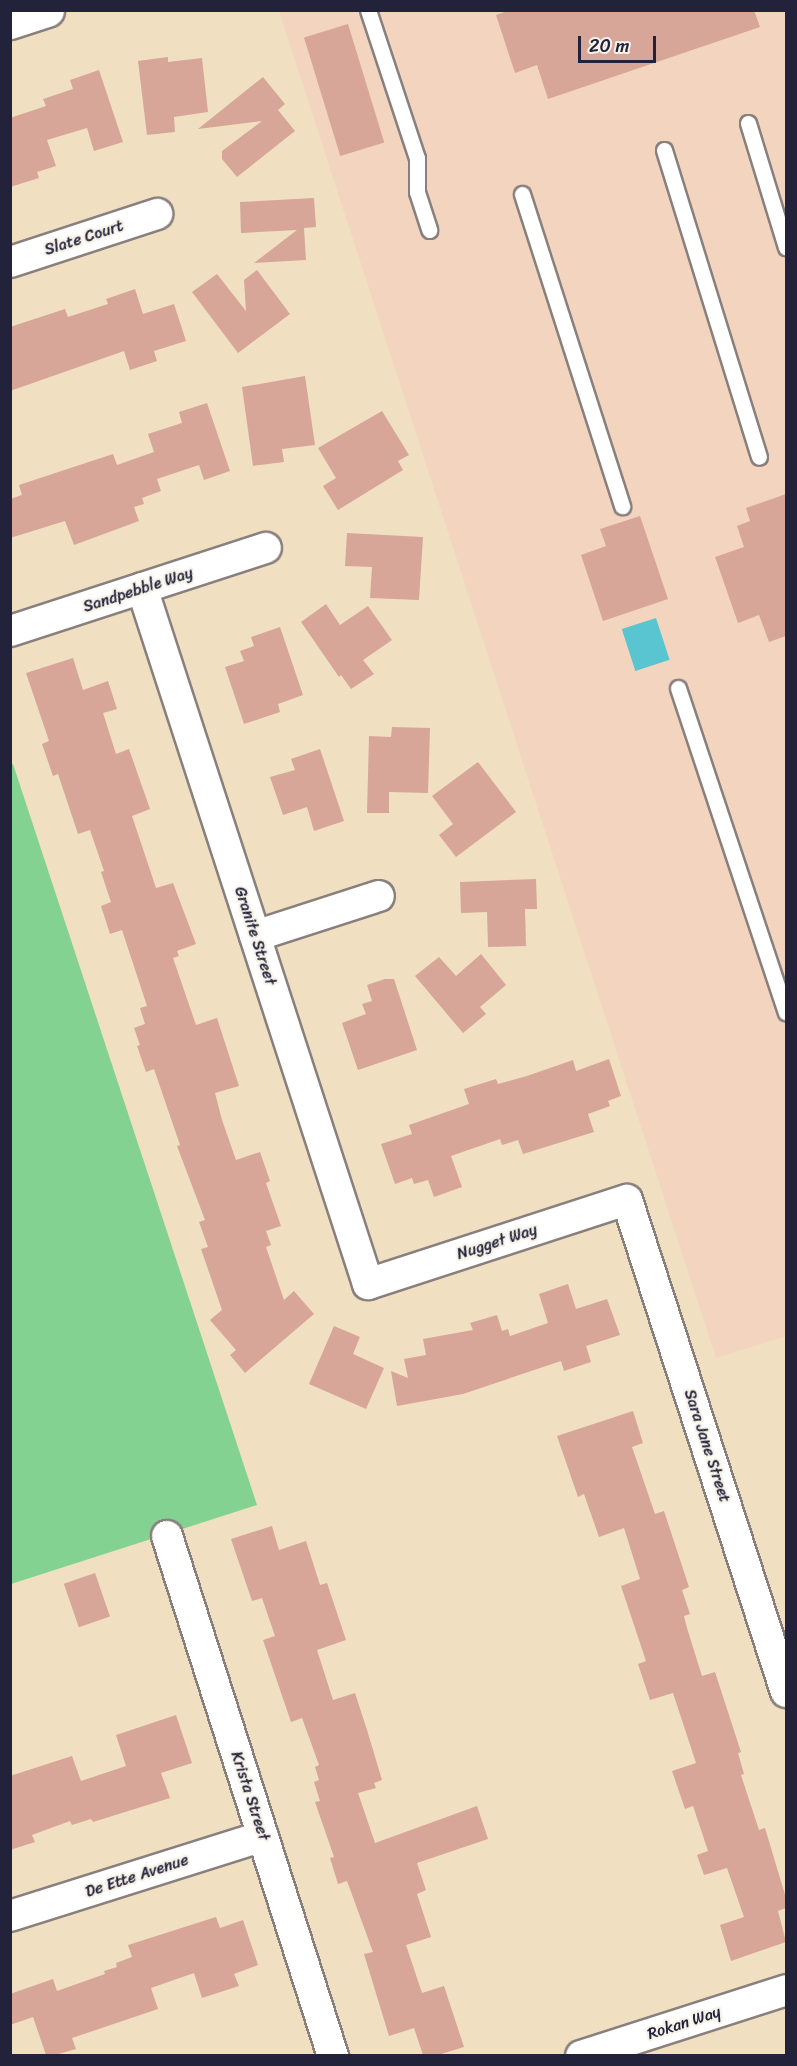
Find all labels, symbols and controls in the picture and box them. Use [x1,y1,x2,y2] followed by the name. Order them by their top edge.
[581,24,659,62] scale bar
[589,30,629,62] text: 20 m
[42,216,126,260] street label: Slate Court
[81,563,195,617] street label: Sandpebble Way
[230,884,280,988] street label: Granite Street
[454,1220,540,1264] street label: Nugget Way
[679,1386,735,1506] street label: Sara Jane Street
[226,1749,274,1843] street label: Krista Street
[83,1850,191,1902] street label: De Ette Avenue
[645,2002,723,2044] street label: Rokan Way

